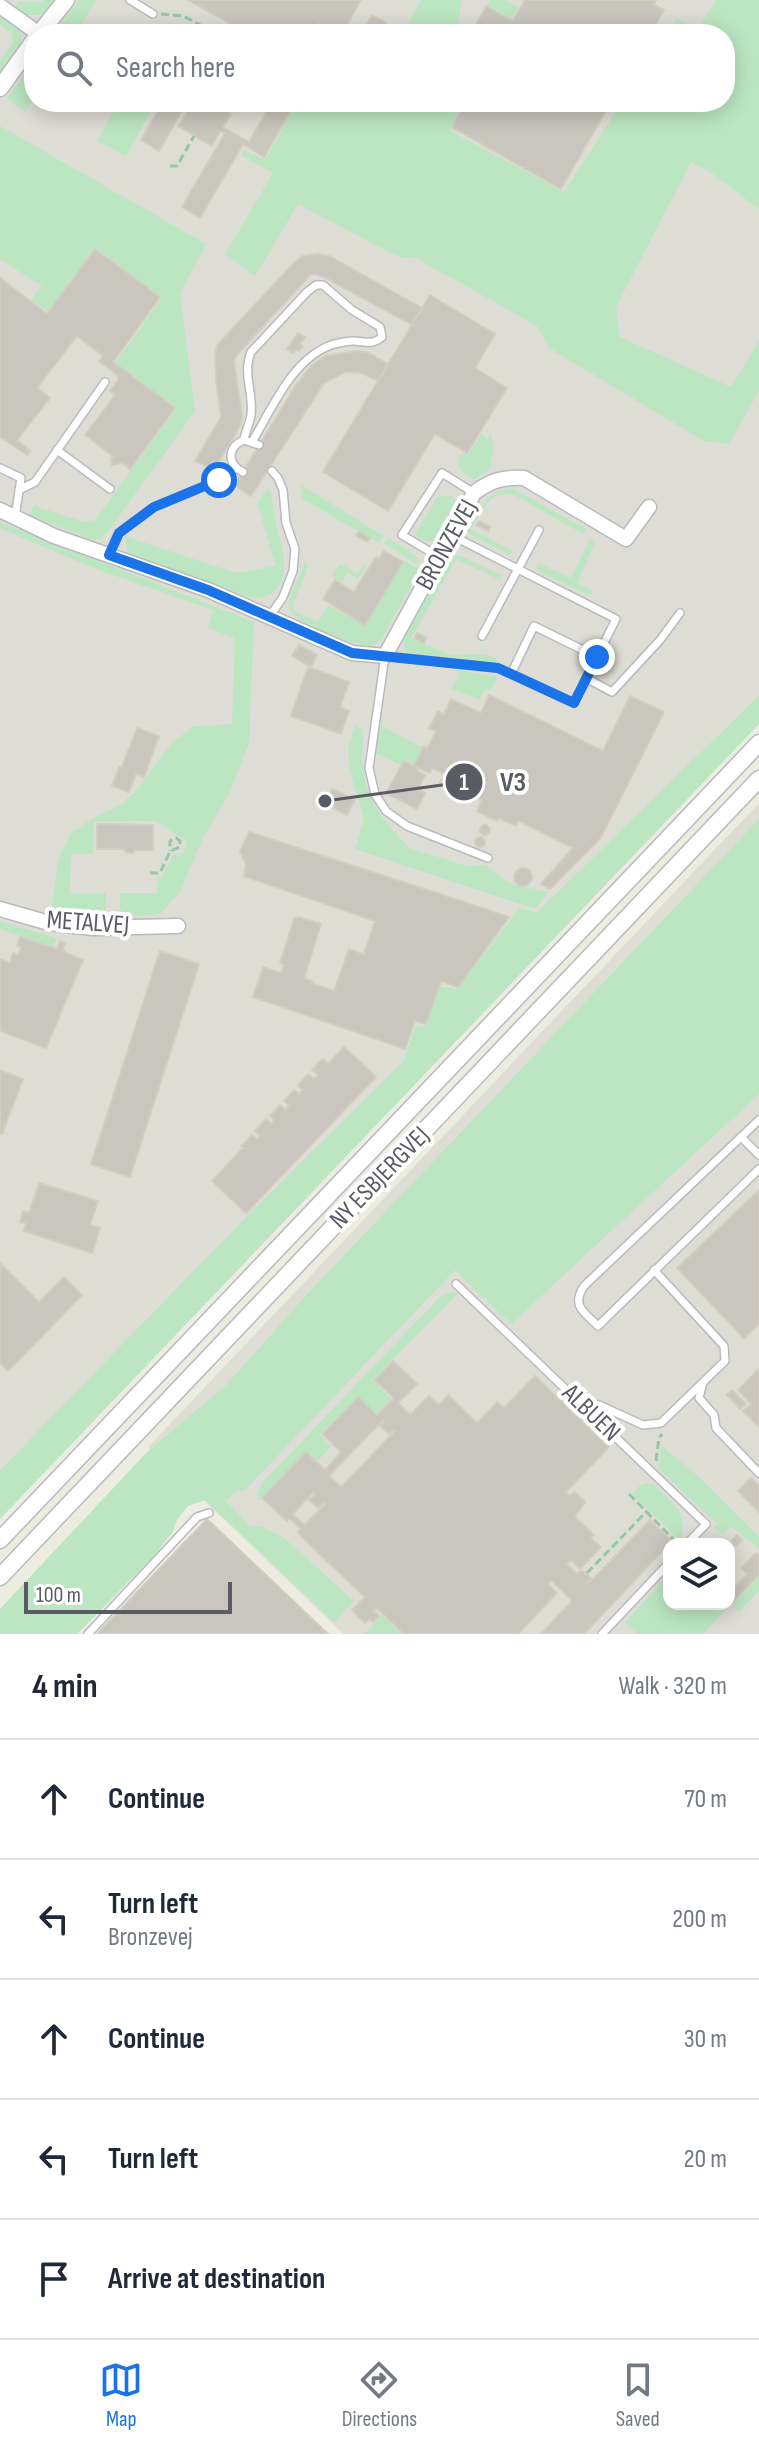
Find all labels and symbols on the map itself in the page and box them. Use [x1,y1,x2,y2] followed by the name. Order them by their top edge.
[201,462,237,498] route start
[410,494,484,596] street label: BRONZEVEJ
[579,639,615,675] route end
[444,756,543,808] callout: V3
[500,766,526,799] text: V3
[459,768,469,797] text: 1
[46,905,130,941] street label: METALVEJ
[324,1120,436,1236] street label: NY ESBJERGVEJ
[555,1377,627,1448] street label: ALBUEN
[24,1578,232,1614] scale bar

